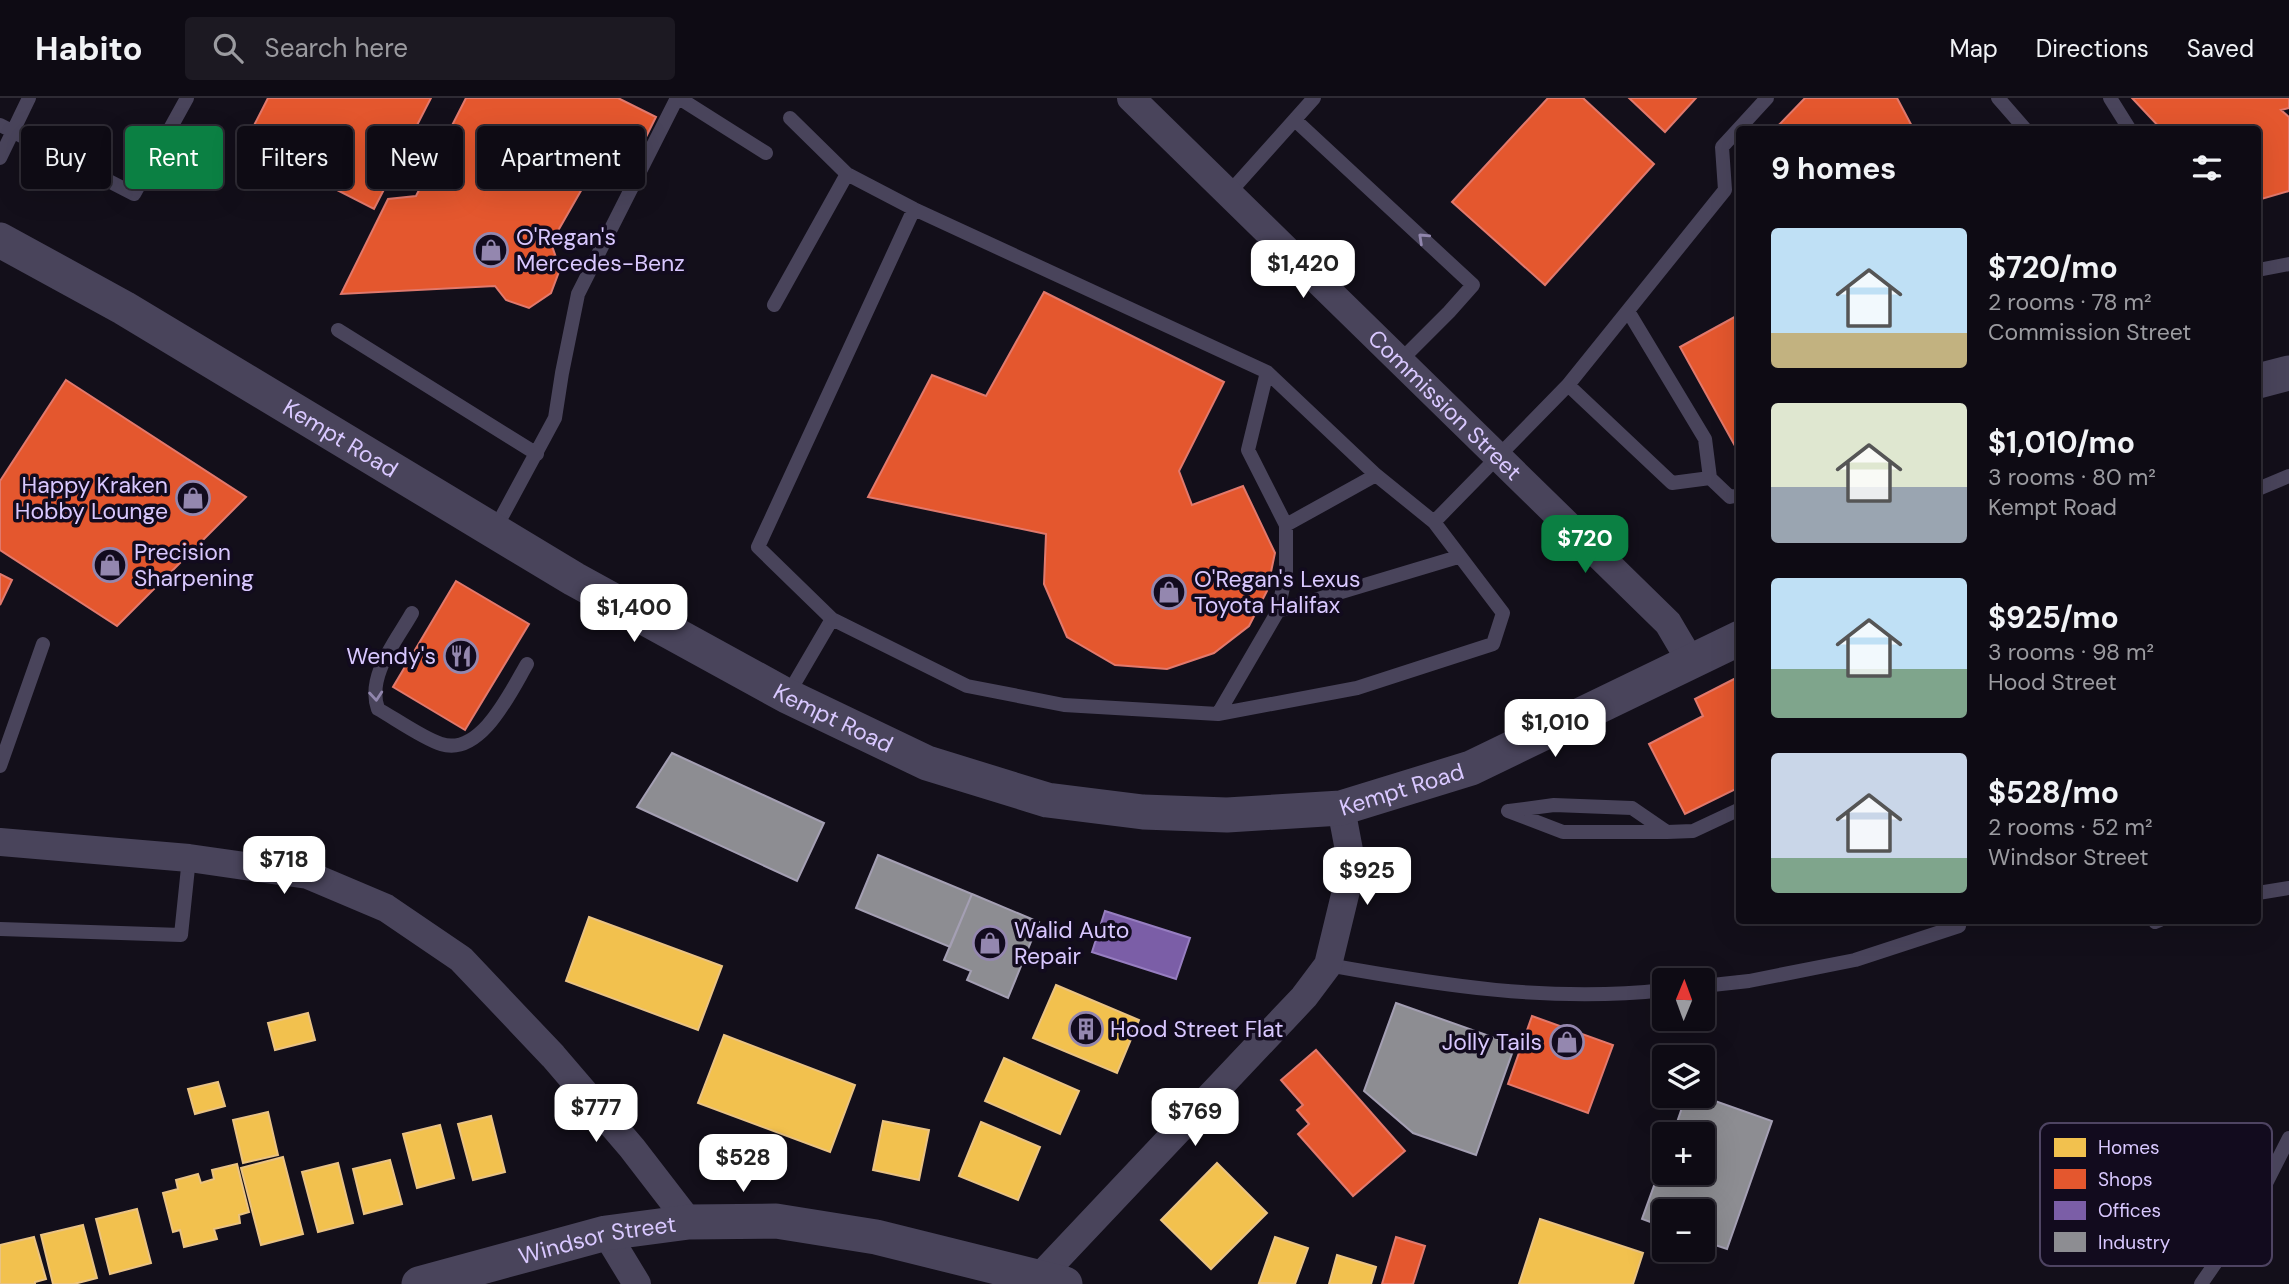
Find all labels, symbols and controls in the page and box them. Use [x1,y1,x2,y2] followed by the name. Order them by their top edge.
[185,17,675,80] search box
[35,27,143,70] text: Habito
[209,29,247,67] icon: search
[265,31,408,65] text: Search here
[1950,33,1998,64] text: Map
[2036,33,2149,64] text: Directions
[2187,33,2254,64] text: Saved
[21,126,111,189] chip: Buy
[125,126,223,189] chip: Rent
[237,126,353,189] chip: Filters
[367,126,463,189] chip: New
[477,126,645,189] chip: Apartment
[1771,149,1896,188] text: 9 homes
[2188,149,2226,187] icon: filters
[516,222,685,278] place label: O'Regan's Mercedes-Benz
[472,231,510,269] shop icon: O'Regan's Mercedes-Benz
[1418,234,1431,247] one-way arrow
[1246,240,1360,300] pin: $1,420
[1267,248,1339,278] text: $1,420
[1988,248,2118,287] text: $720/mo
[1827,256,1911,340] icon: home
[1988,287,2152,317] text: 2 rooms · 78 m²
[1988,317,2191,347] text: Commission Street
[1362,323,1528,487] street label: Commission Street
[277,392,403,484] street label: Kempt Road
[1988,423,2135,462] text: $1,010/mo
[1827,431,1911,515] icon: home
[1988,462,2156,492] text: 3 rooms · 80 m²
[15,470,168,526] place label: Happy Kraken Hobby Lounge
[174,479,212,517] shop icon: Happy Kraken Hobby Lounge
[1988,492,2117,522] text: Kempt Road
[1544,516,1626,575] pin: $720
[1557,523,1613,553] text: $720
[134,537,254,593] place label: Precision Sharpening
[91,546,129,584] shop icon: Precision Sharpening
[1194,564,1360,620] place label: O'Regan's Lexus Toyota Halifax
[1150,573,1188,611] shop icon: O'Regan's Lexus Toyota Halifax
[577,584,691,644] pin: $1,400
[596,592,672,622] text: $1,400
[1988,598,2119,637] text: $925/mo
[1827,606,1911,690] icon: home
[442,637,480,675] restaurant icon: Wendy's
[1988,637,2154,667] text: 3 rooms · 98 m²
[346,641,436,671] place label: Wendy's
[1988,667,2117,697] text: Hood Street
[768,676,898,759] street label: Kempt Road
[368,691,383,702] one-way arrow
[1498,700,1612,759] pin: $1,010
[1521,707,1589,737] text: $1,010
[1336,756,1468,823] street label: Kempt Road
[1988,773,2119,812] text: $528/mo
[1827,781,1911,865] icon: home
[1988,812,2153,842] text: 2 rooms · 52 m²
[243,836,325,896] pin: $718
[1988,842,2148,872] text: Windsor Street
[259,844,309,874] text: $718
[1326,848,1408,907] pin: $925
[1339,855,1395,885] text: $925
[1014,915,1129,971] place label: Walid Auto Repair
[971,924,1009,962] shop icon: Walid Auto Repair
[1652,968,1715,1031] north arrow
[1652,968,1715,1262] map controls
[1067,1010,1105,1048] building icon: Hood Street Flat
[1110,1014,1283,1044] place label: Hood Street Flat
[1548,1023,1586,1061] shop icon: Jolly Tails
[1442,1027,1542,1057] place label: Jolly Tails
[1652,1045,1715,1108] button: layers
[555,1084,637,1144] pin: $777
[1154,1088,1236,1148] pin: $769
[571,1092,621,1122] text: $777
[1168,1096,1222,1126] text: $769
[1652,1122,1715,1185] button: +
[2040,1123,2272,1266] legend
[702,1134,784,1194] pin: $528
[2098,1135,2159,1160] text: Homes
[715,1142,771,1172] text: $528
[2098,1167,2153,1192] text: Shops
[2098,1198,2161,1223] text: Offices
[1652,1199,1715,1262] button: −
[515,1209,678,1271] street label: Windsor Street
[2098,1230,2171,1255] text: Industry

